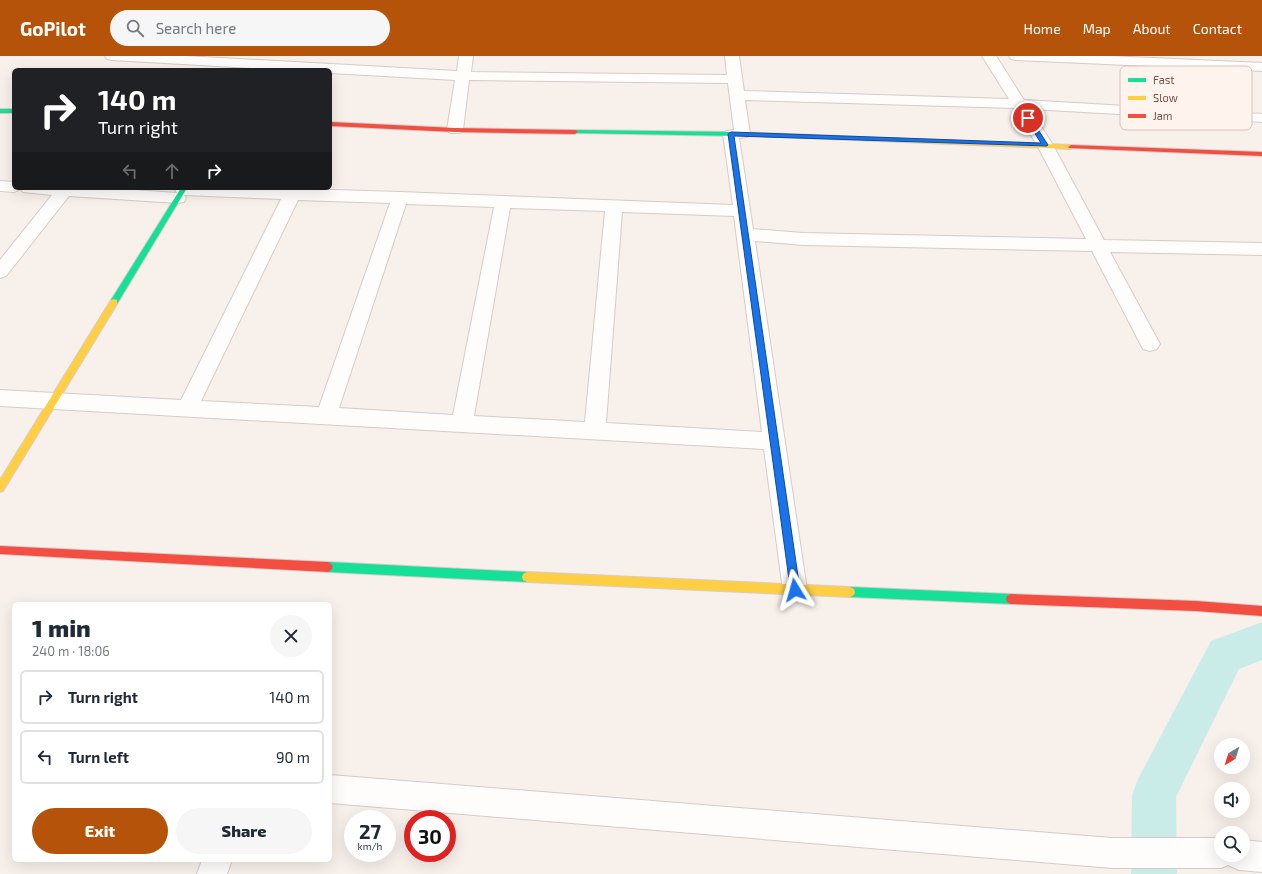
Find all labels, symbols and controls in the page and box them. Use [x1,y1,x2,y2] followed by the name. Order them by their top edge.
[110,10,390,46] search box
[20,17,86,40] text: GoPilot
[124,17,146,39] icon: search
[156,19,236,37] text: Search here
[1024,20,1061,37] text: Home
[1083,20,1111,37] text: Map
[1133,20,1171,37] text: About
[1193,20,1242,37] text: Contact
[1120,66,1252,130] legend
[1153,73,1175,86] text: Fast
[98,82,176,116] text: 140 m
[32,84,84,136] icon: right
[1153,91,1178,104] text: Slow
[1011,101,1045,135] pin
[1017,107,1039,129] icon: arrive
[1153,109,1172,122] text: Jam
[98,116,178,138] text: Turn right
[119,160,141,182] icon: left
[161,160,183,182] icon: ahead
[203,160,225,182] icon: right
[774,569,816,611] position arrow
[32,613,91,642] text: 1 min
[270,615,312,657] button: close
[32,643,110,659] text: 240 m · 18:06
[34,686,56,708] icon: right
[68,688,138,706] text: Turn right
[269,688,310,706] text: 140 m
[1214,738,1250,774] north arrow
[1214,738,1250,862] map controls
[34,746,56,768] icon: left
[68,748,129,766] text: Turn left
[276,748,310,766] text: 90 m
[1214,782,1250,818] button: sound
[32,808,168,854] button: Exit
[176,808,312,854] button: Share
[404,810,456,862] speed limit sign: 30
[359,819,381,843] text: 27
[1214,826,1250,862] button: search
[358,840,382,852] text: km/h

